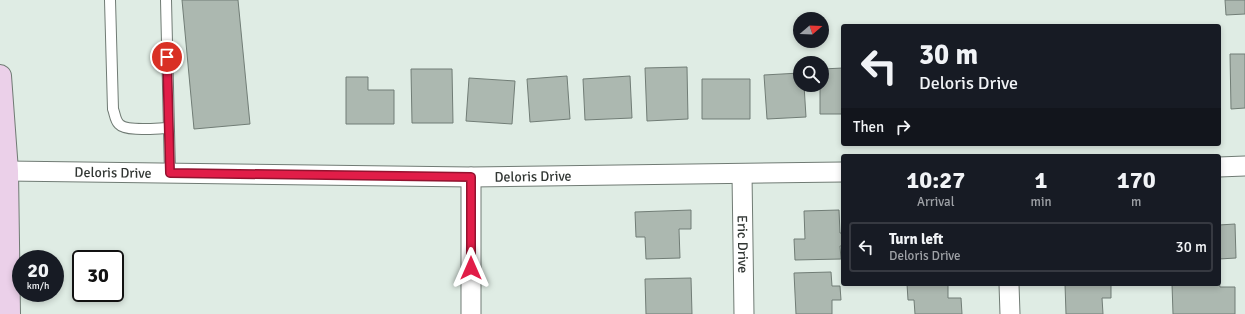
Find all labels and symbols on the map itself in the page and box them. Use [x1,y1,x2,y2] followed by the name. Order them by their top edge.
[793,12,829,48] north arrow
[150,40,184,74] pin
[74,164,152,182] street label: Deloris Drive
[494,168,572,186] street label: Deloris Drive
[734,215,751,273] street label: Eric Drive
[450,247,492,289] position arrow
[72,250,124,302] speed limit sign: 30

